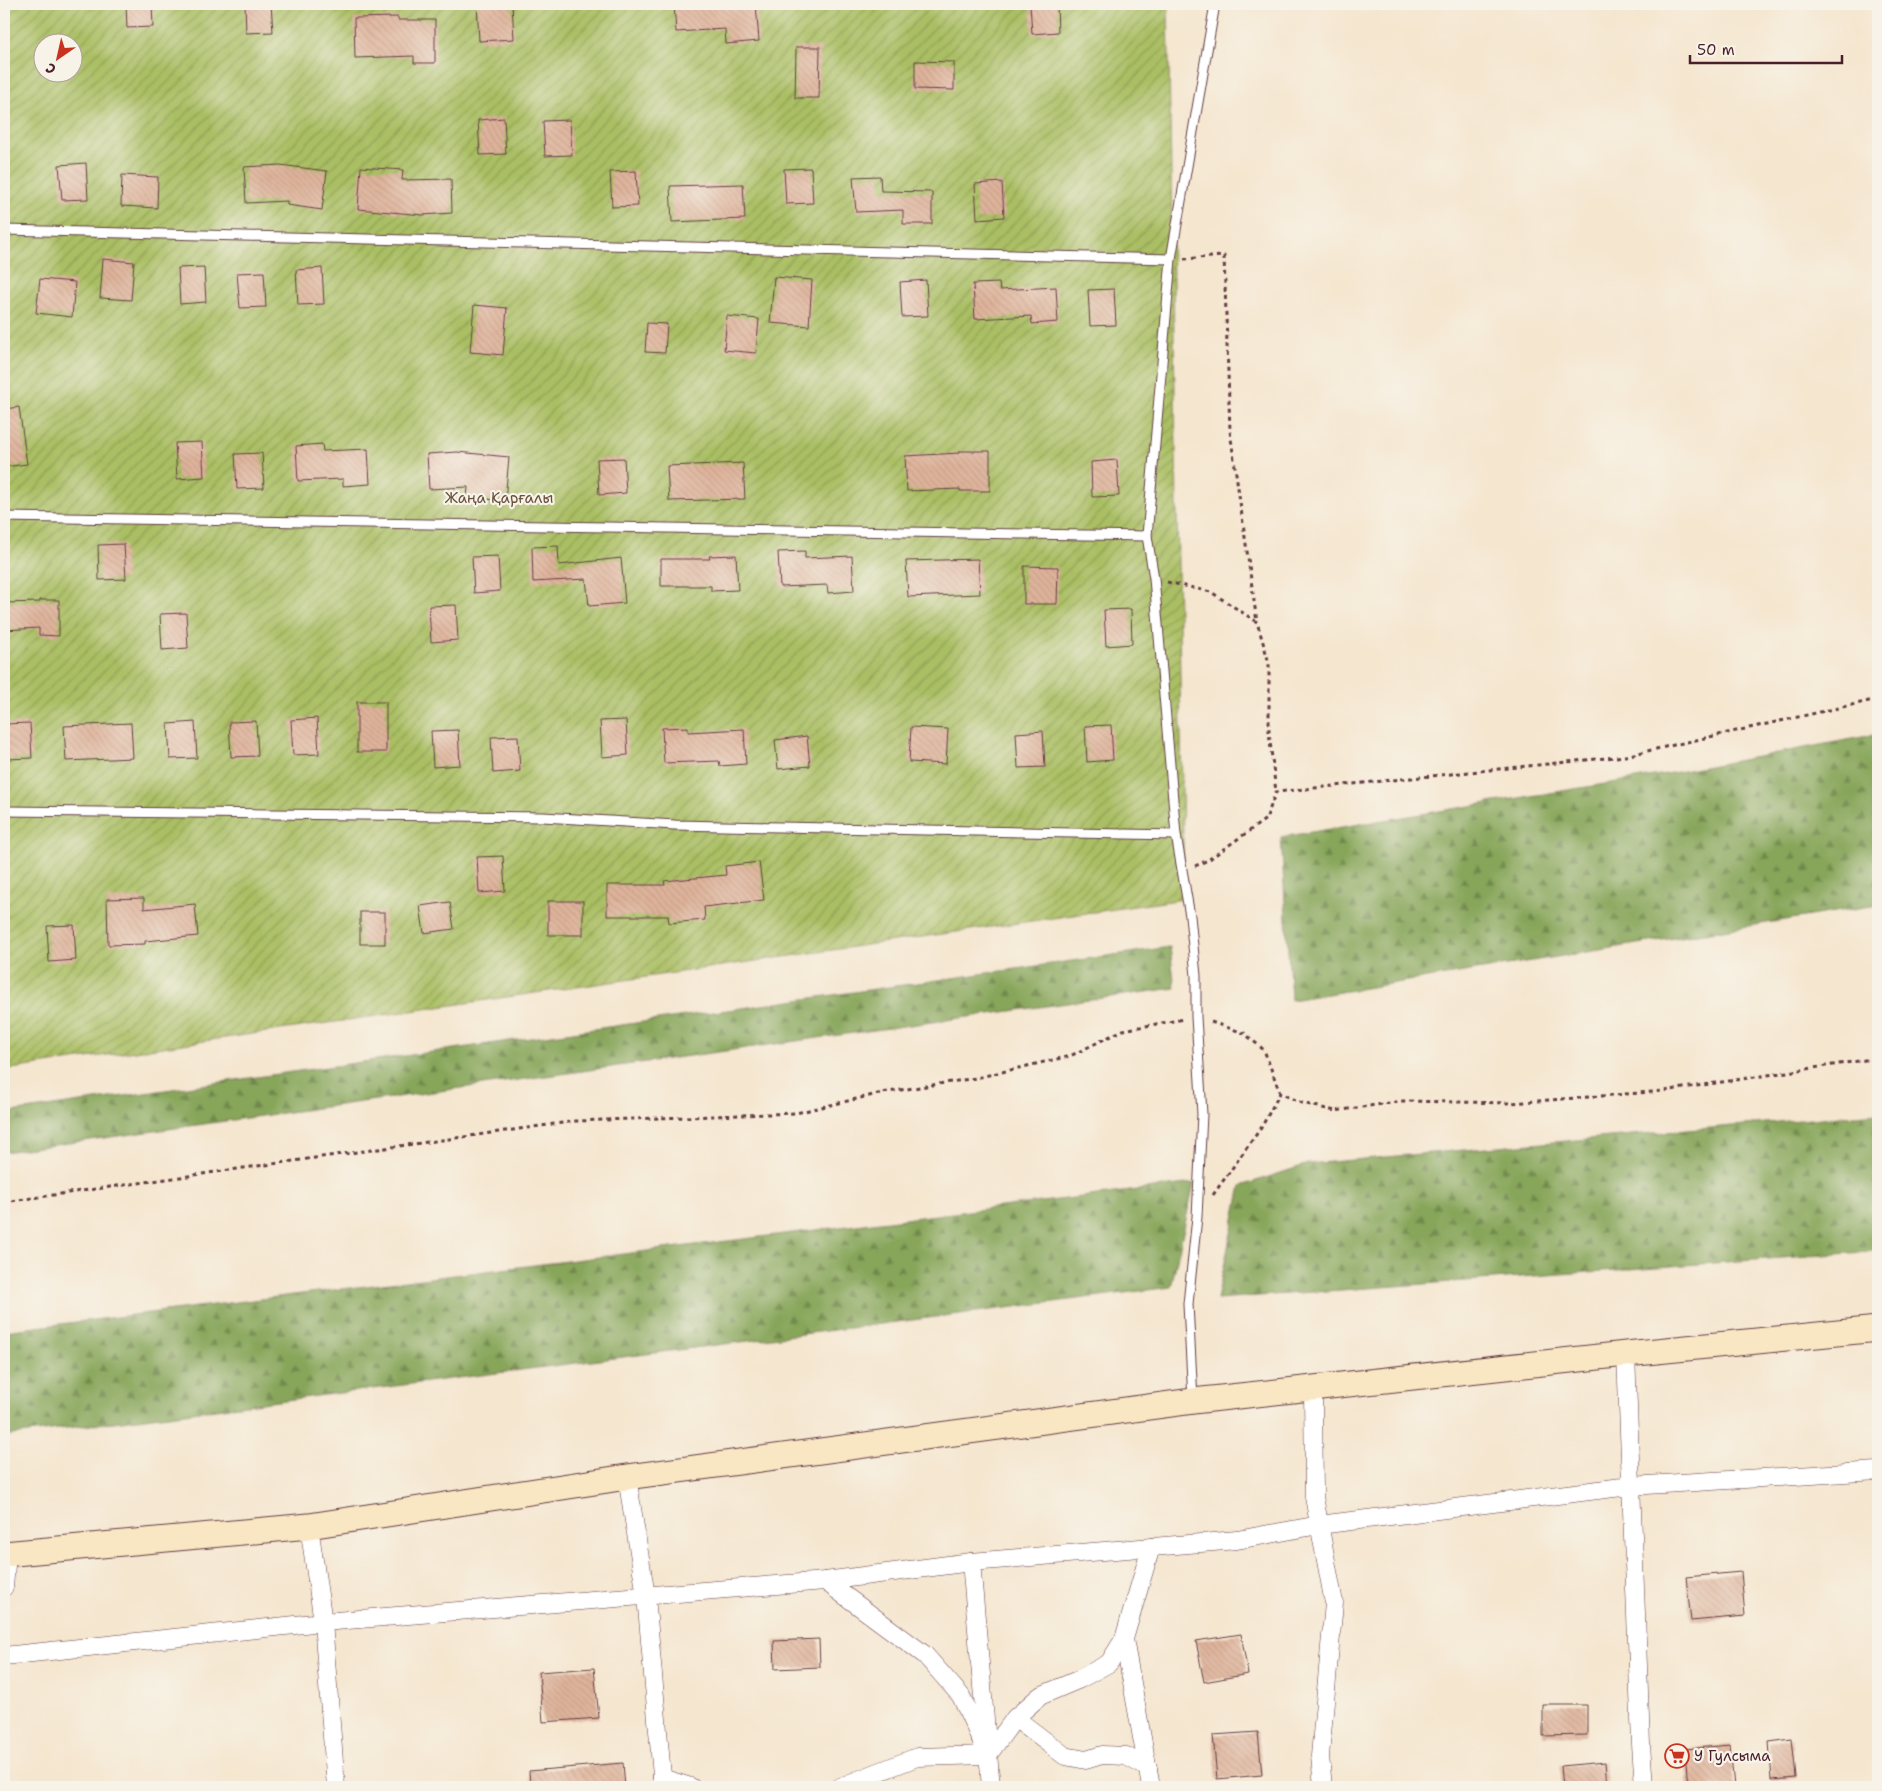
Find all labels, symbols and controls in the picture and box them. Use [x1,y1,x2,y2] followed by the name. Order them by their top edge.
[32,32,82,82] north arrow
[1690,32,1842,64] scale bar
[1697,40,1735,60] text: 50 m
[42,59,59,79] text: С
[445,488,553,508] park label: Жаңа Қарғалы
[1664,1743,1690,1769] supermarket icon: У Гулсыма
[1694,1746,1771,1766] place label: У Гулсыма

